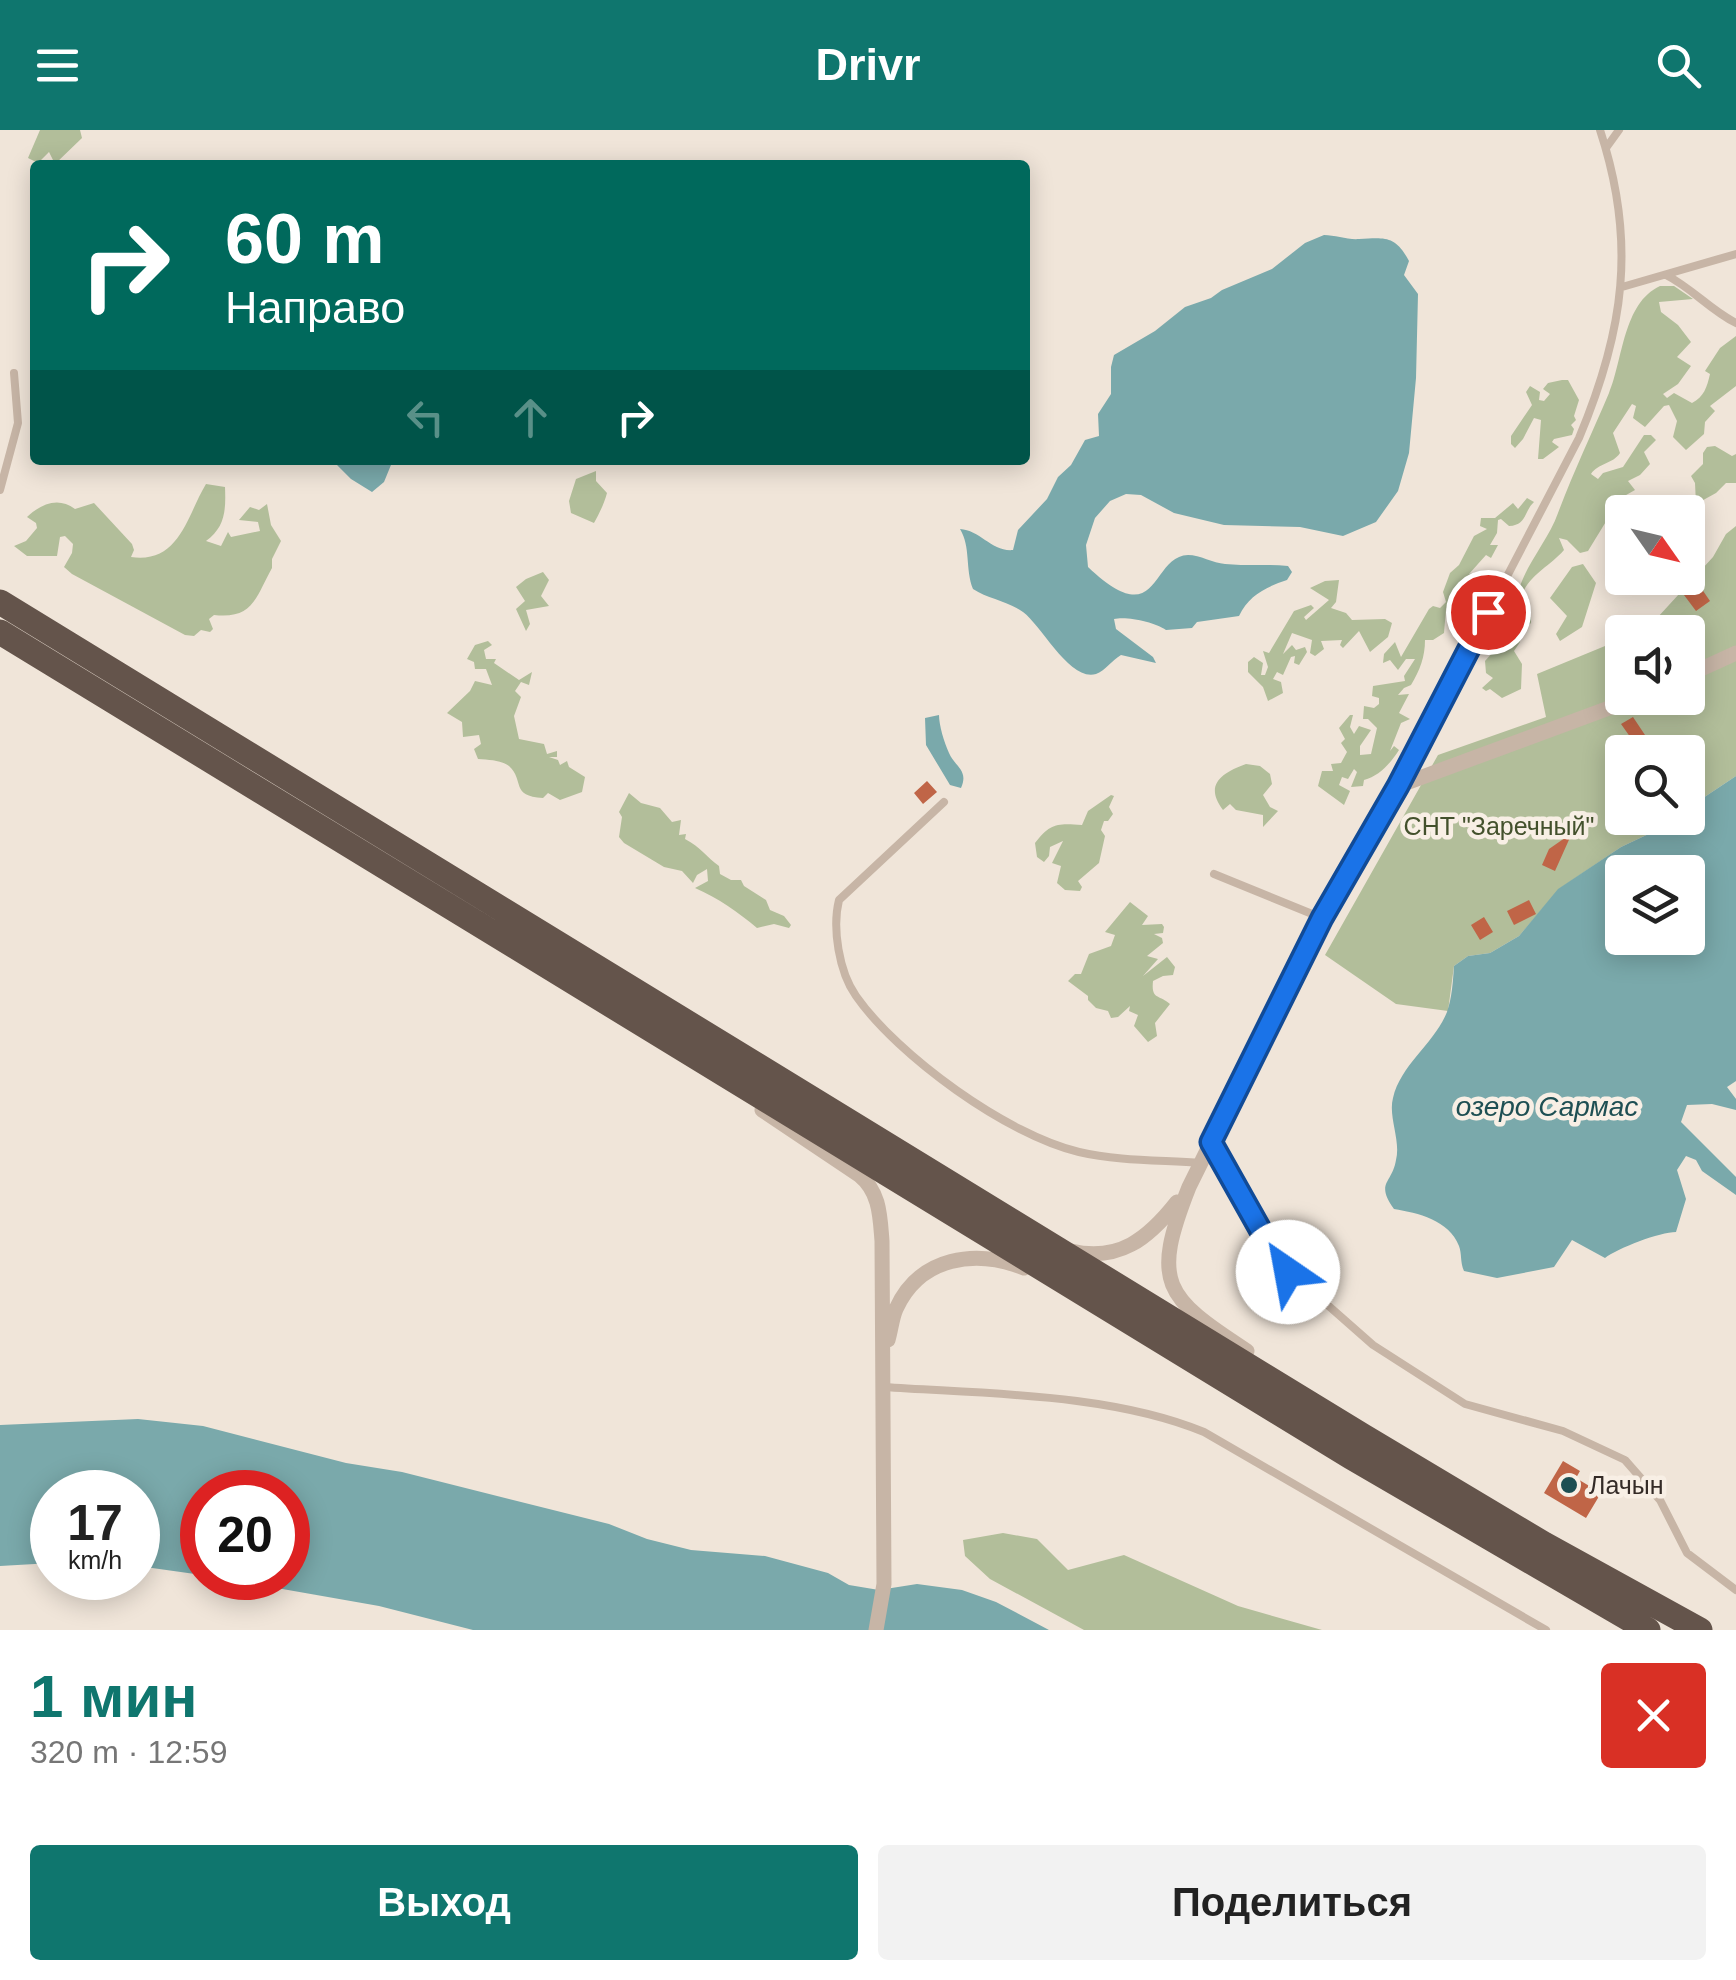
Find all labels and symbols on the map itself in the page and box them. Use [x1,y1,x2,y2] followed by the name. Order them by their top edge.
[1605,495,1705,595] north arrow
[1446,570,1531,655] pin
[1404,812,1594,840] park label: СНТ "Заречный"
[1456,1091,1638,1122] water label: озеро Сармас
[1236,1220,1340,1324] position arrow
[180,1470,310,1600] speed limit sign: 20
[1589,1471,1664,1499] place label: Лачын
[1558,1474,1580,1496] marker: Лачын

